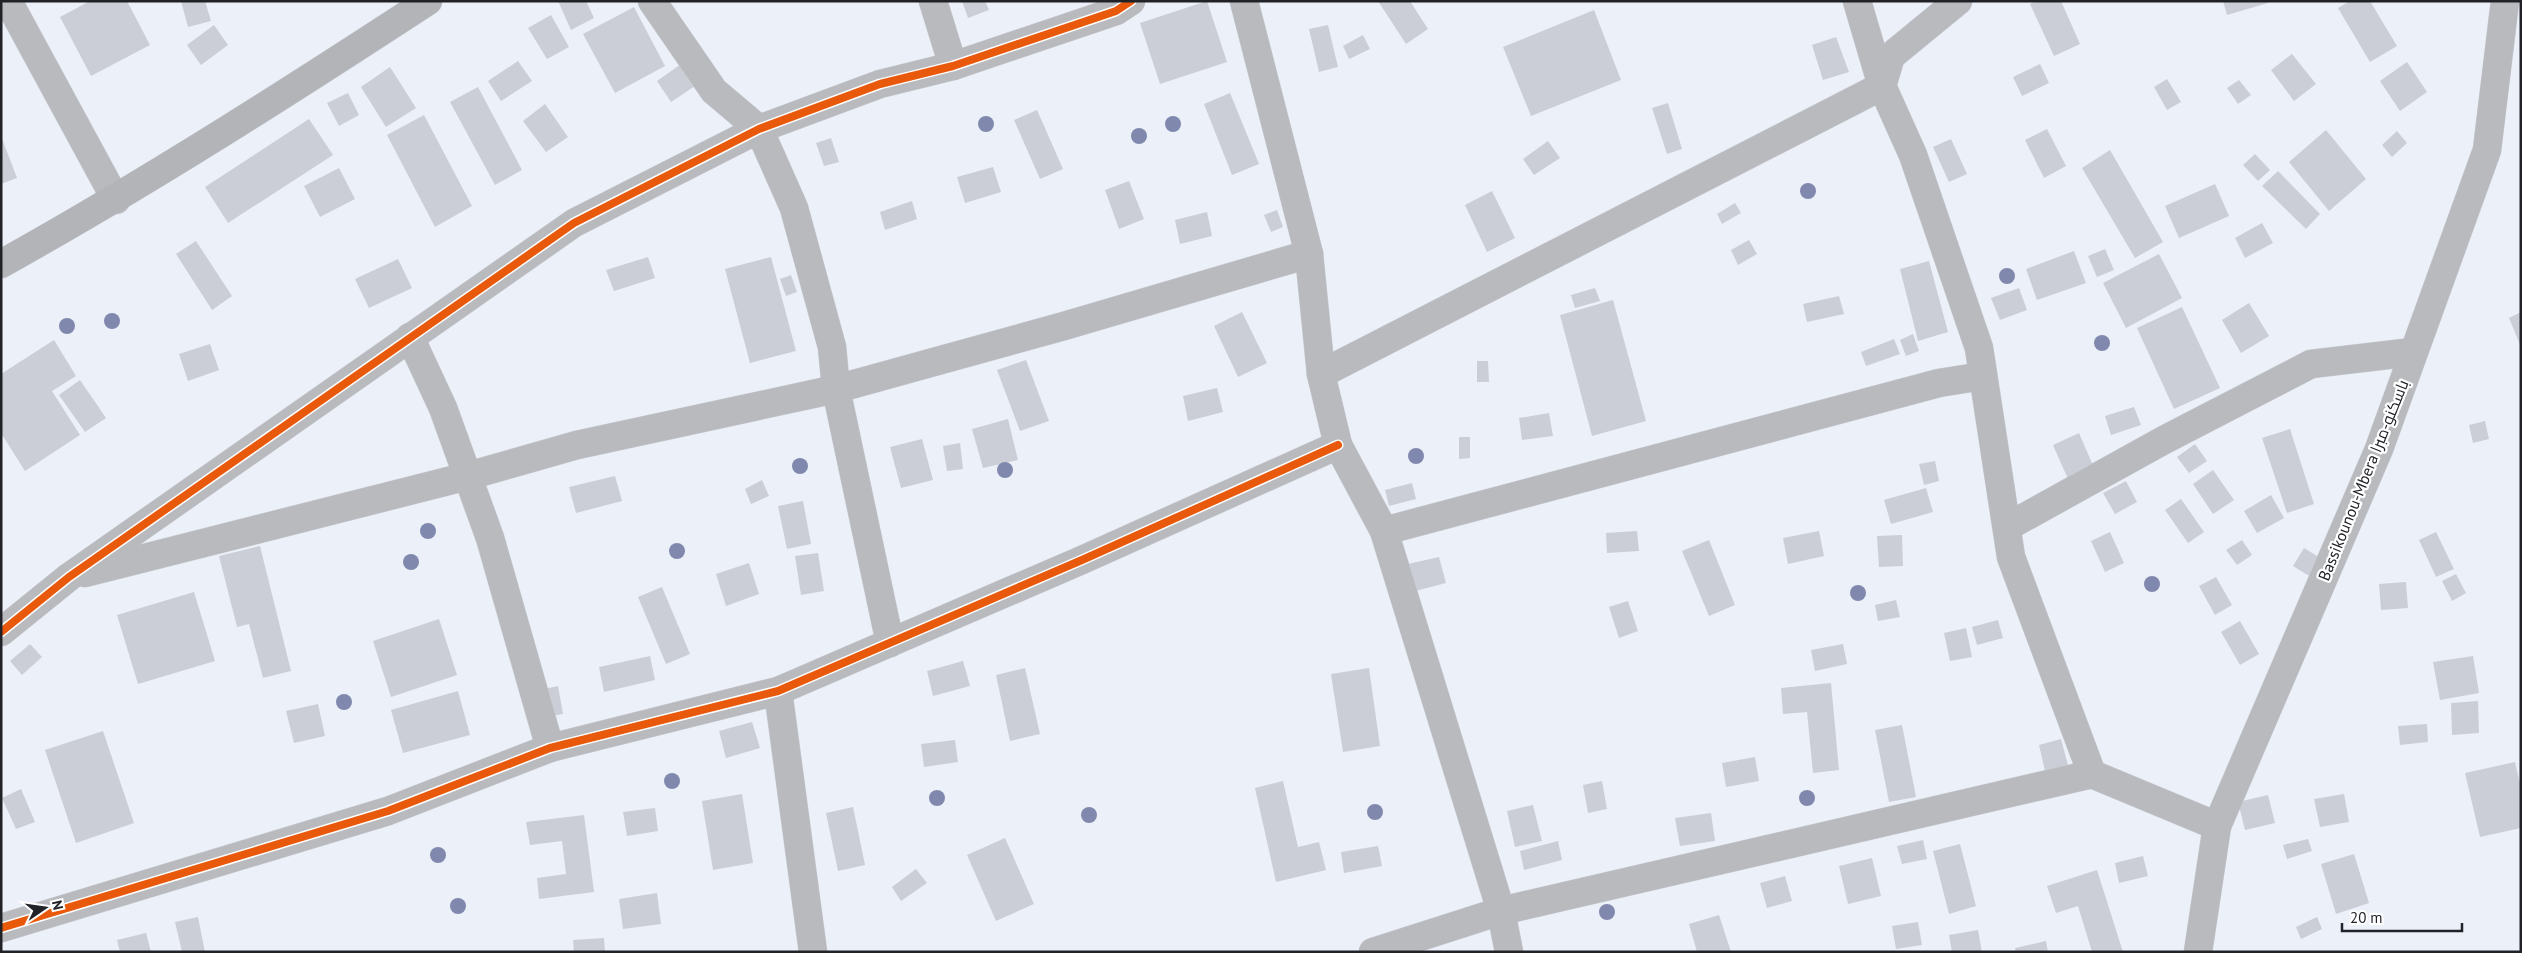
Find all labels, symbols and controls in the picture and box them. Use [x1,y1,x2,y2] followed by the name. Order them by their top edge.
[2313,377,2413,583] street label: Bassikounou-Mbera باسكنو-مبرا
[20,883,70,933] north arrow
[48,899,67,912] text: N
[2342,900,2462,932] scale bar
[2350,908,2383,927] text: 20 m

